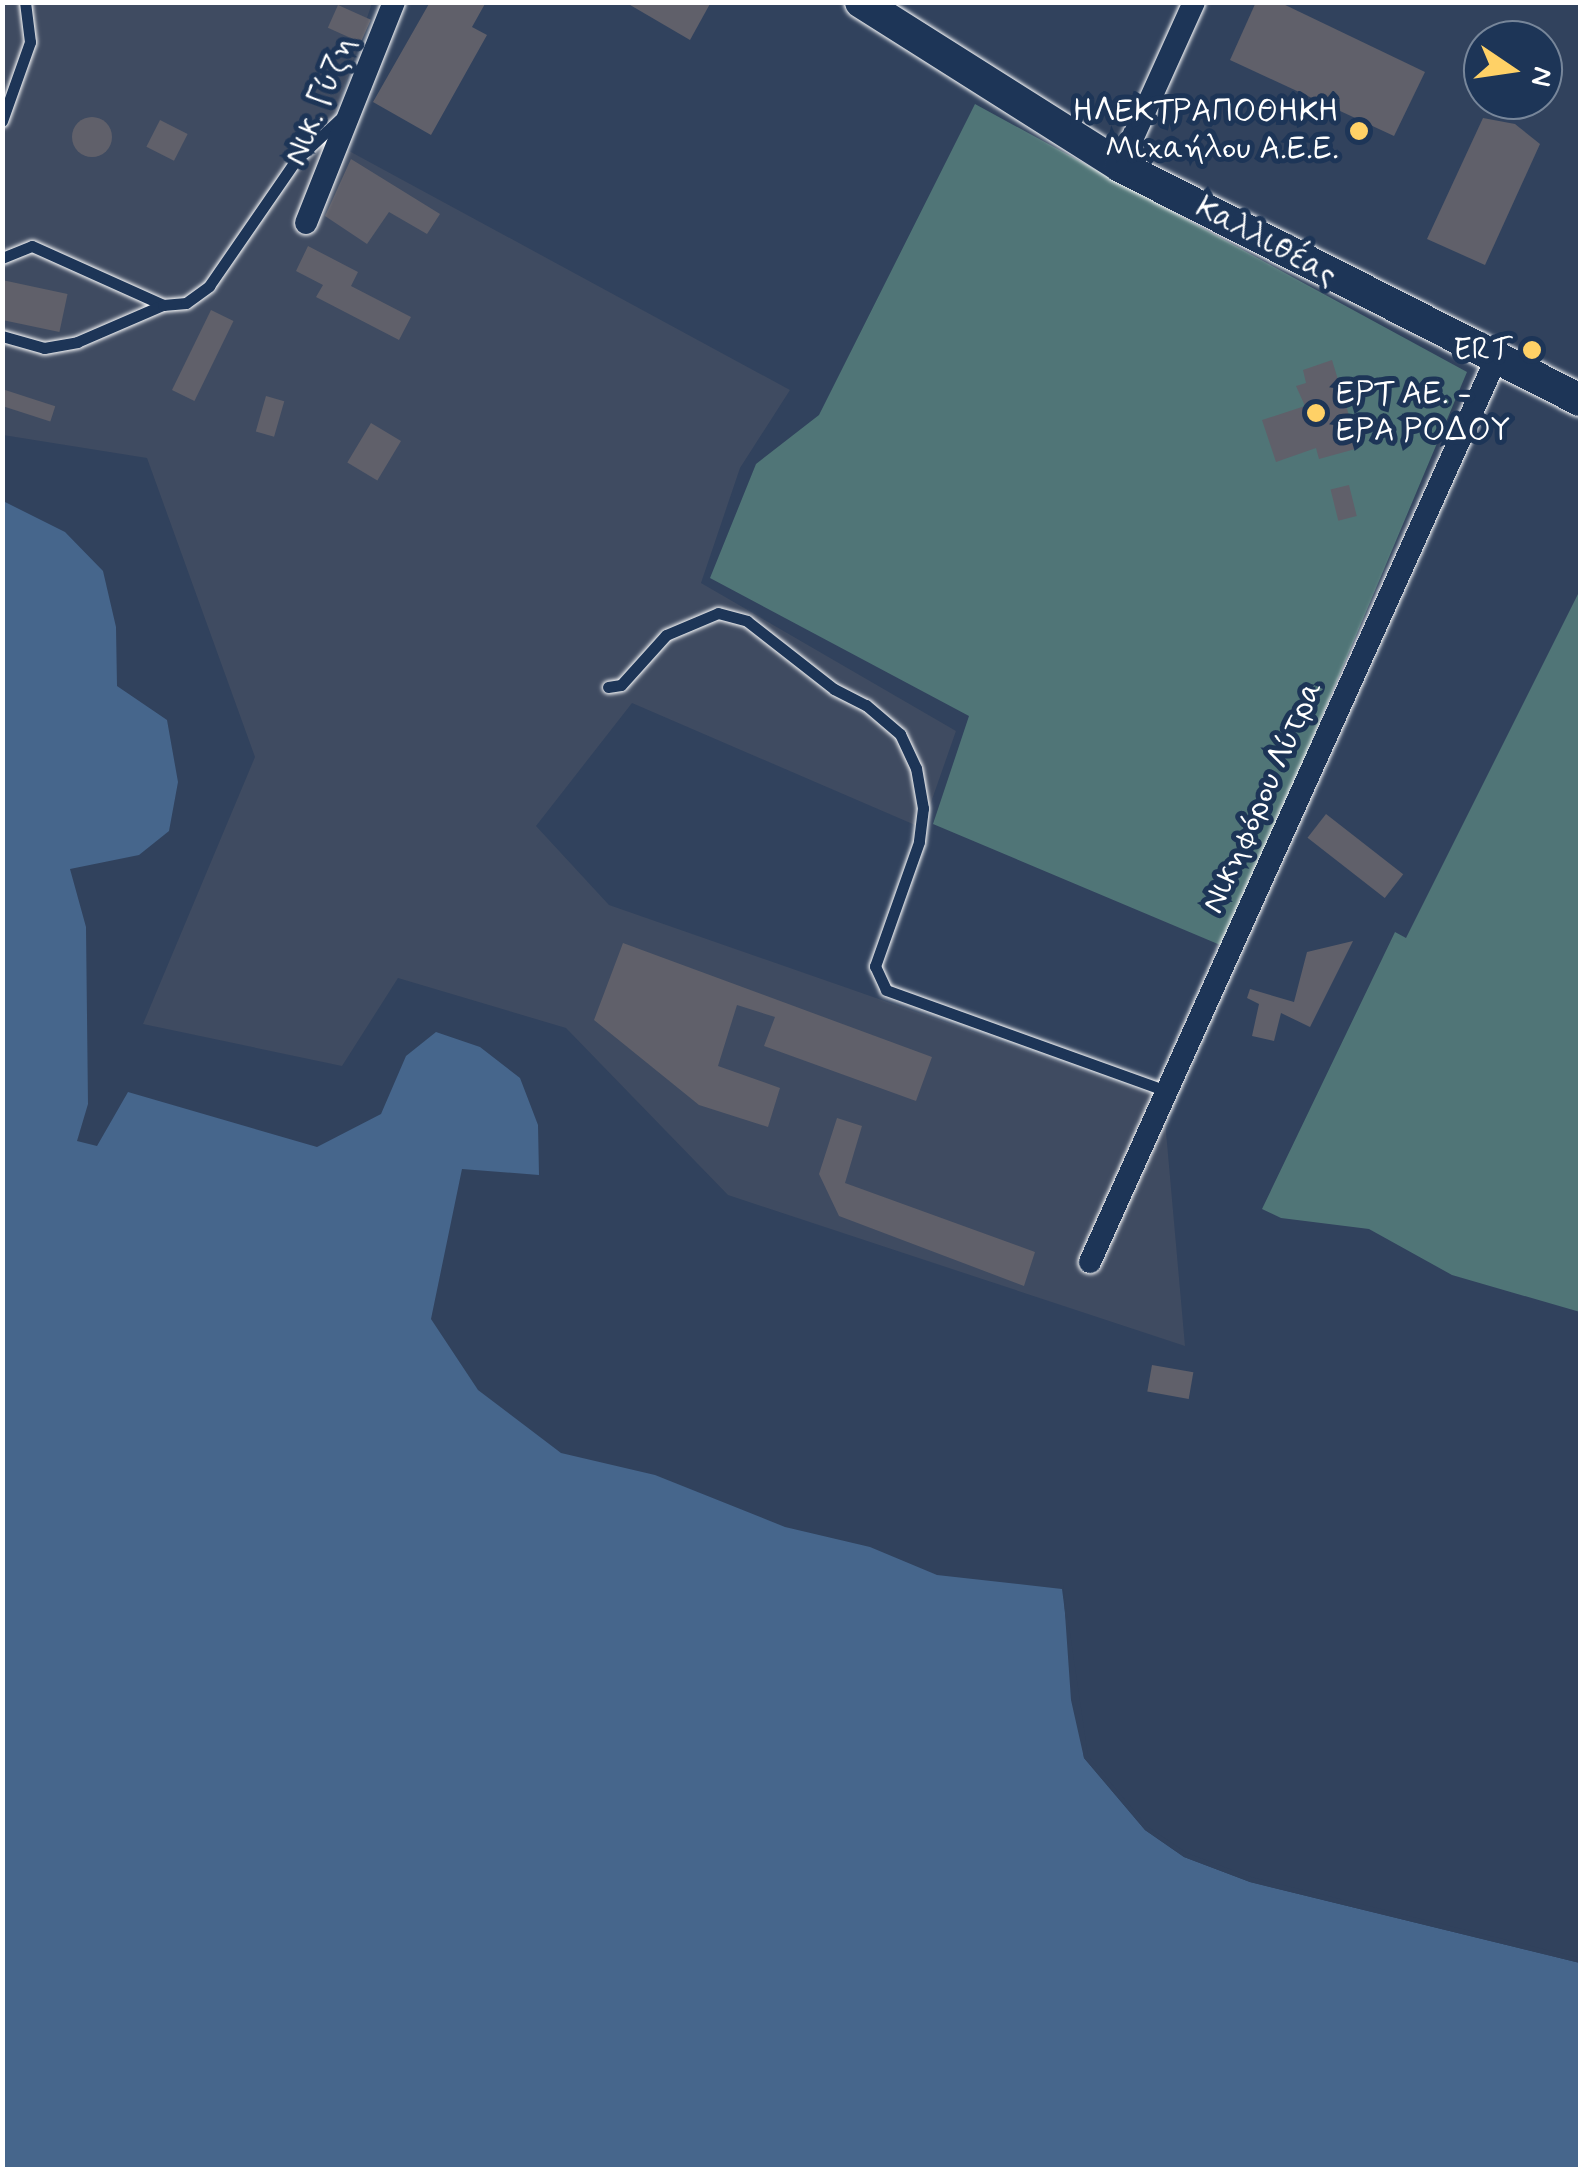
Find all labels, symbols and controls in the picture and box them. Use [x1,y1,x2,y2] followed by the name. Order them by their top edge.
[1463,20,1563,120] north arrow
[278,31,364,171] street label: Νικ. Γύζη
[1521,63,1561,90] text: N
[1073,94,1339,169] place label: ΗΛΕΚΤΡΑΠΟΘΗΚΗ Μιχαήλου Α.Ε.Ε.
[1348,120,1370,142] marker: ΗΛΕΚΤΡΑΠΟΘΗΚΗ Μιχαήλου Α.Ε.Ε.
[1189,189,1343,295] street label: Καλλιθέας
[1453,331,1512,369] place label: ERT
[1521,339,1543,361] marker: ERT
[1336,376,1510,451] place label: ΕΡΤ ΑΕ. - ΕΡΑ ΡΟΔΟΥ
[1305,402,1327,424] marker: ΕΡΤ ΑΕ. - ΕΡΑ ΡΟΔΟΥ
[1194,674,1332,920] street label: Νικηφόρου Λύτρα

